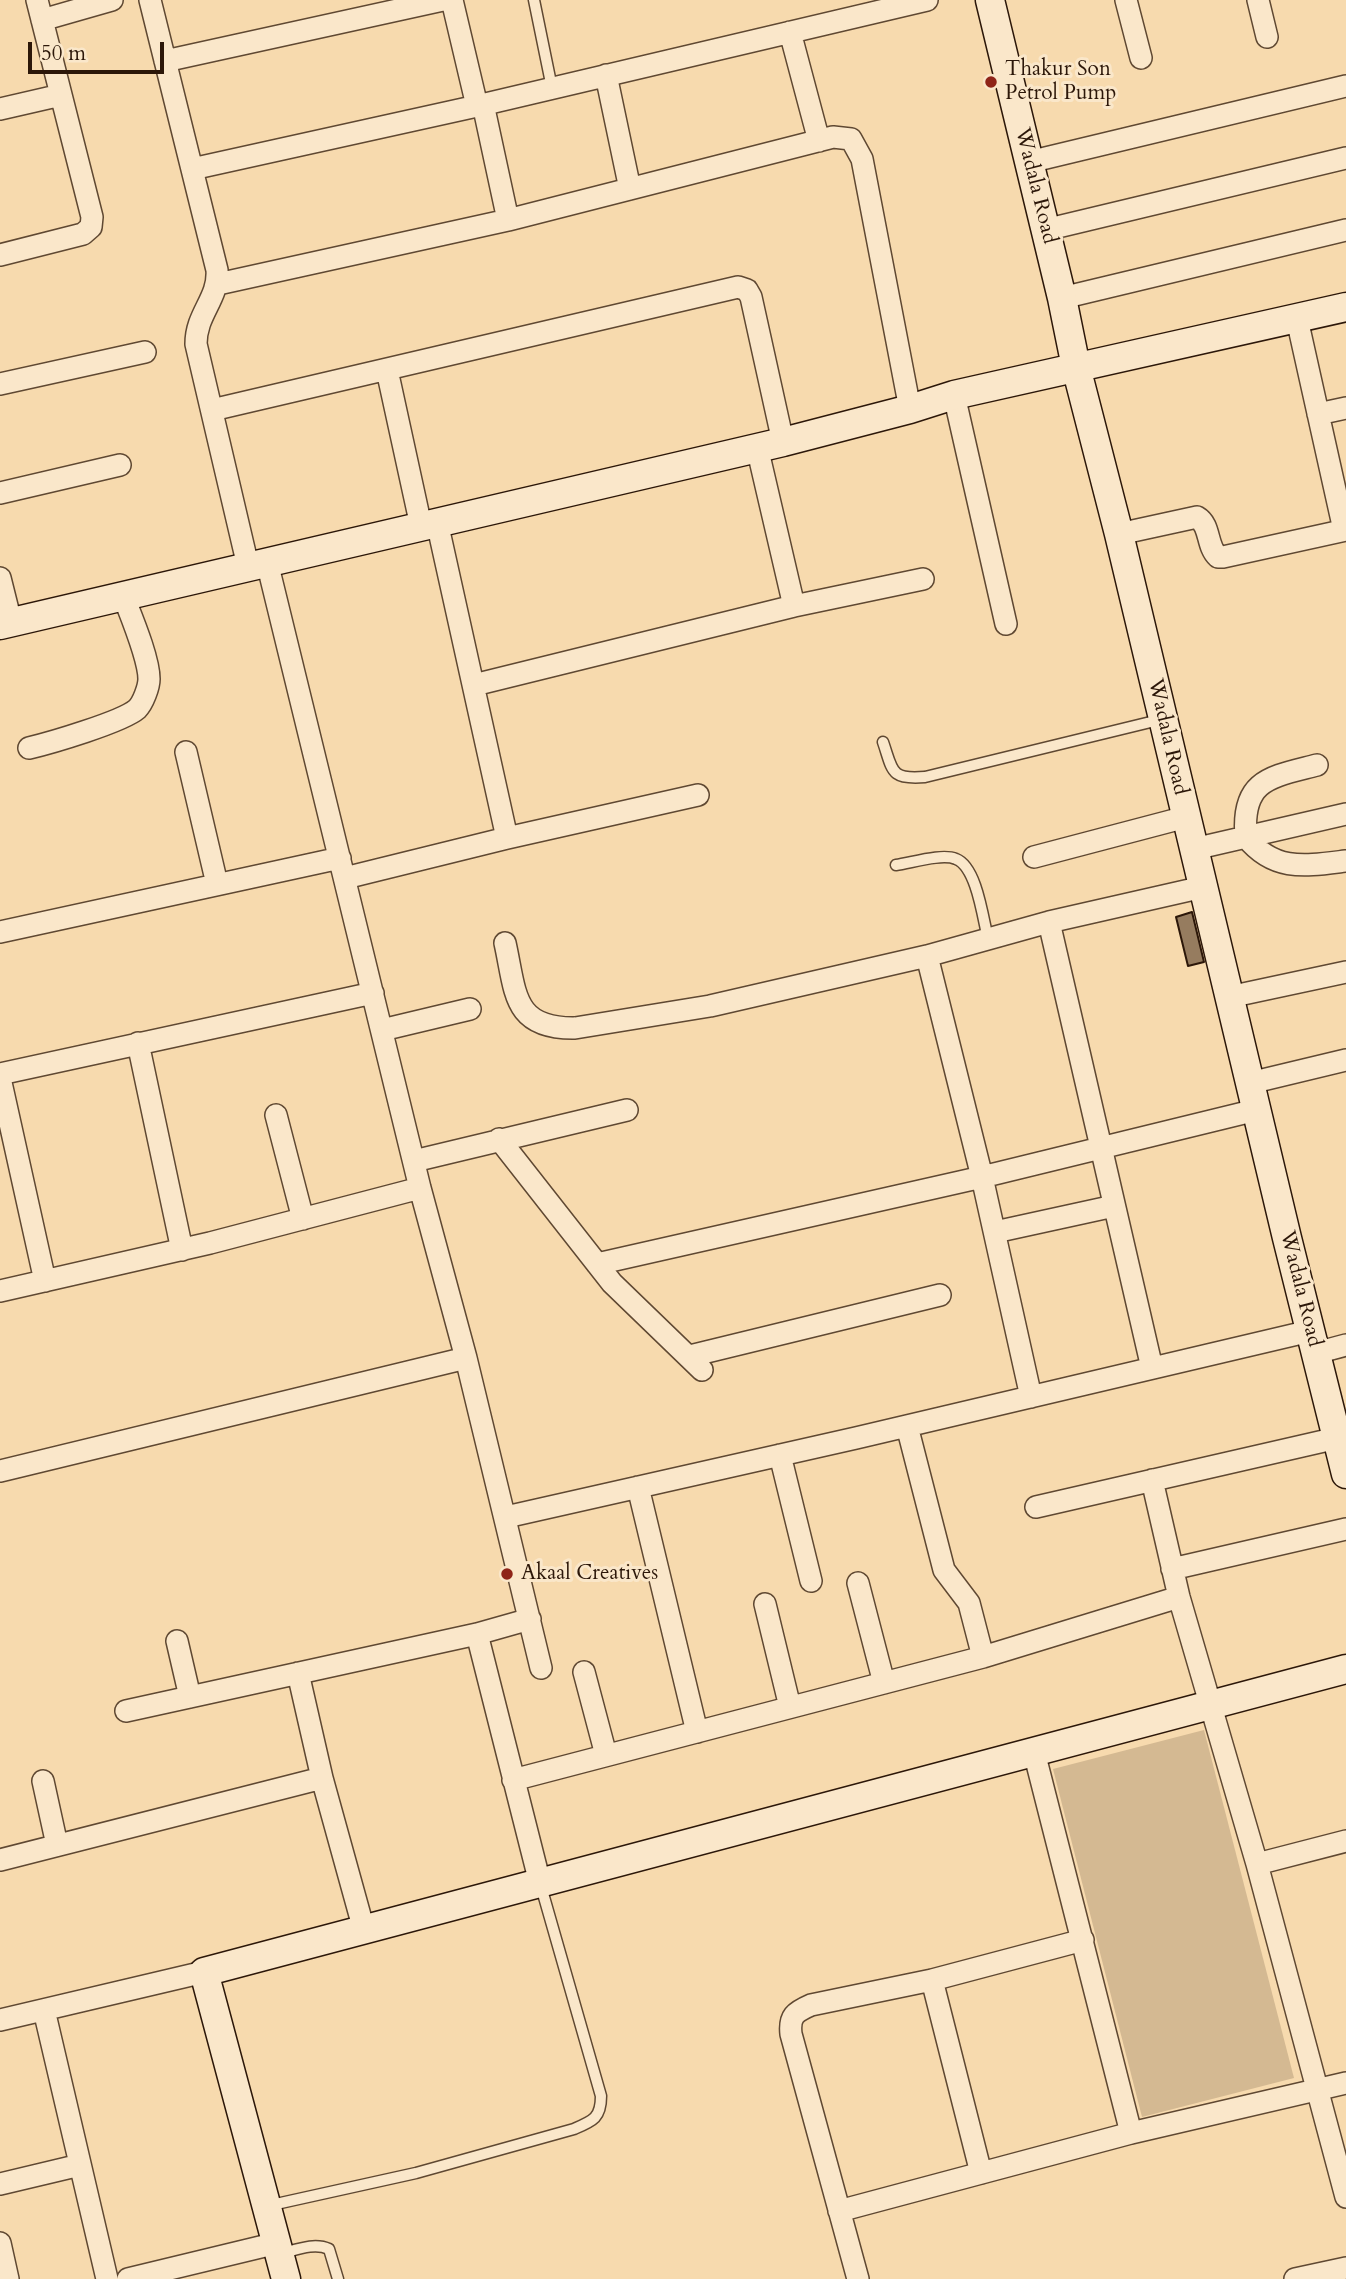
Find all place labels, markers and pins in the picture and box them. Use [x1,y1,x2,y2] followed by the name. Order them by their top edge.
[1005,57,1116,107] place label: Thakur Son Petrol Pump
[983,74,999,90] marker: Thakur Son Petrol Pump
[521,1561,658,1587] place label: Akaal Creatives
[499,1566,515,1582] marker: Akaal Creatives

